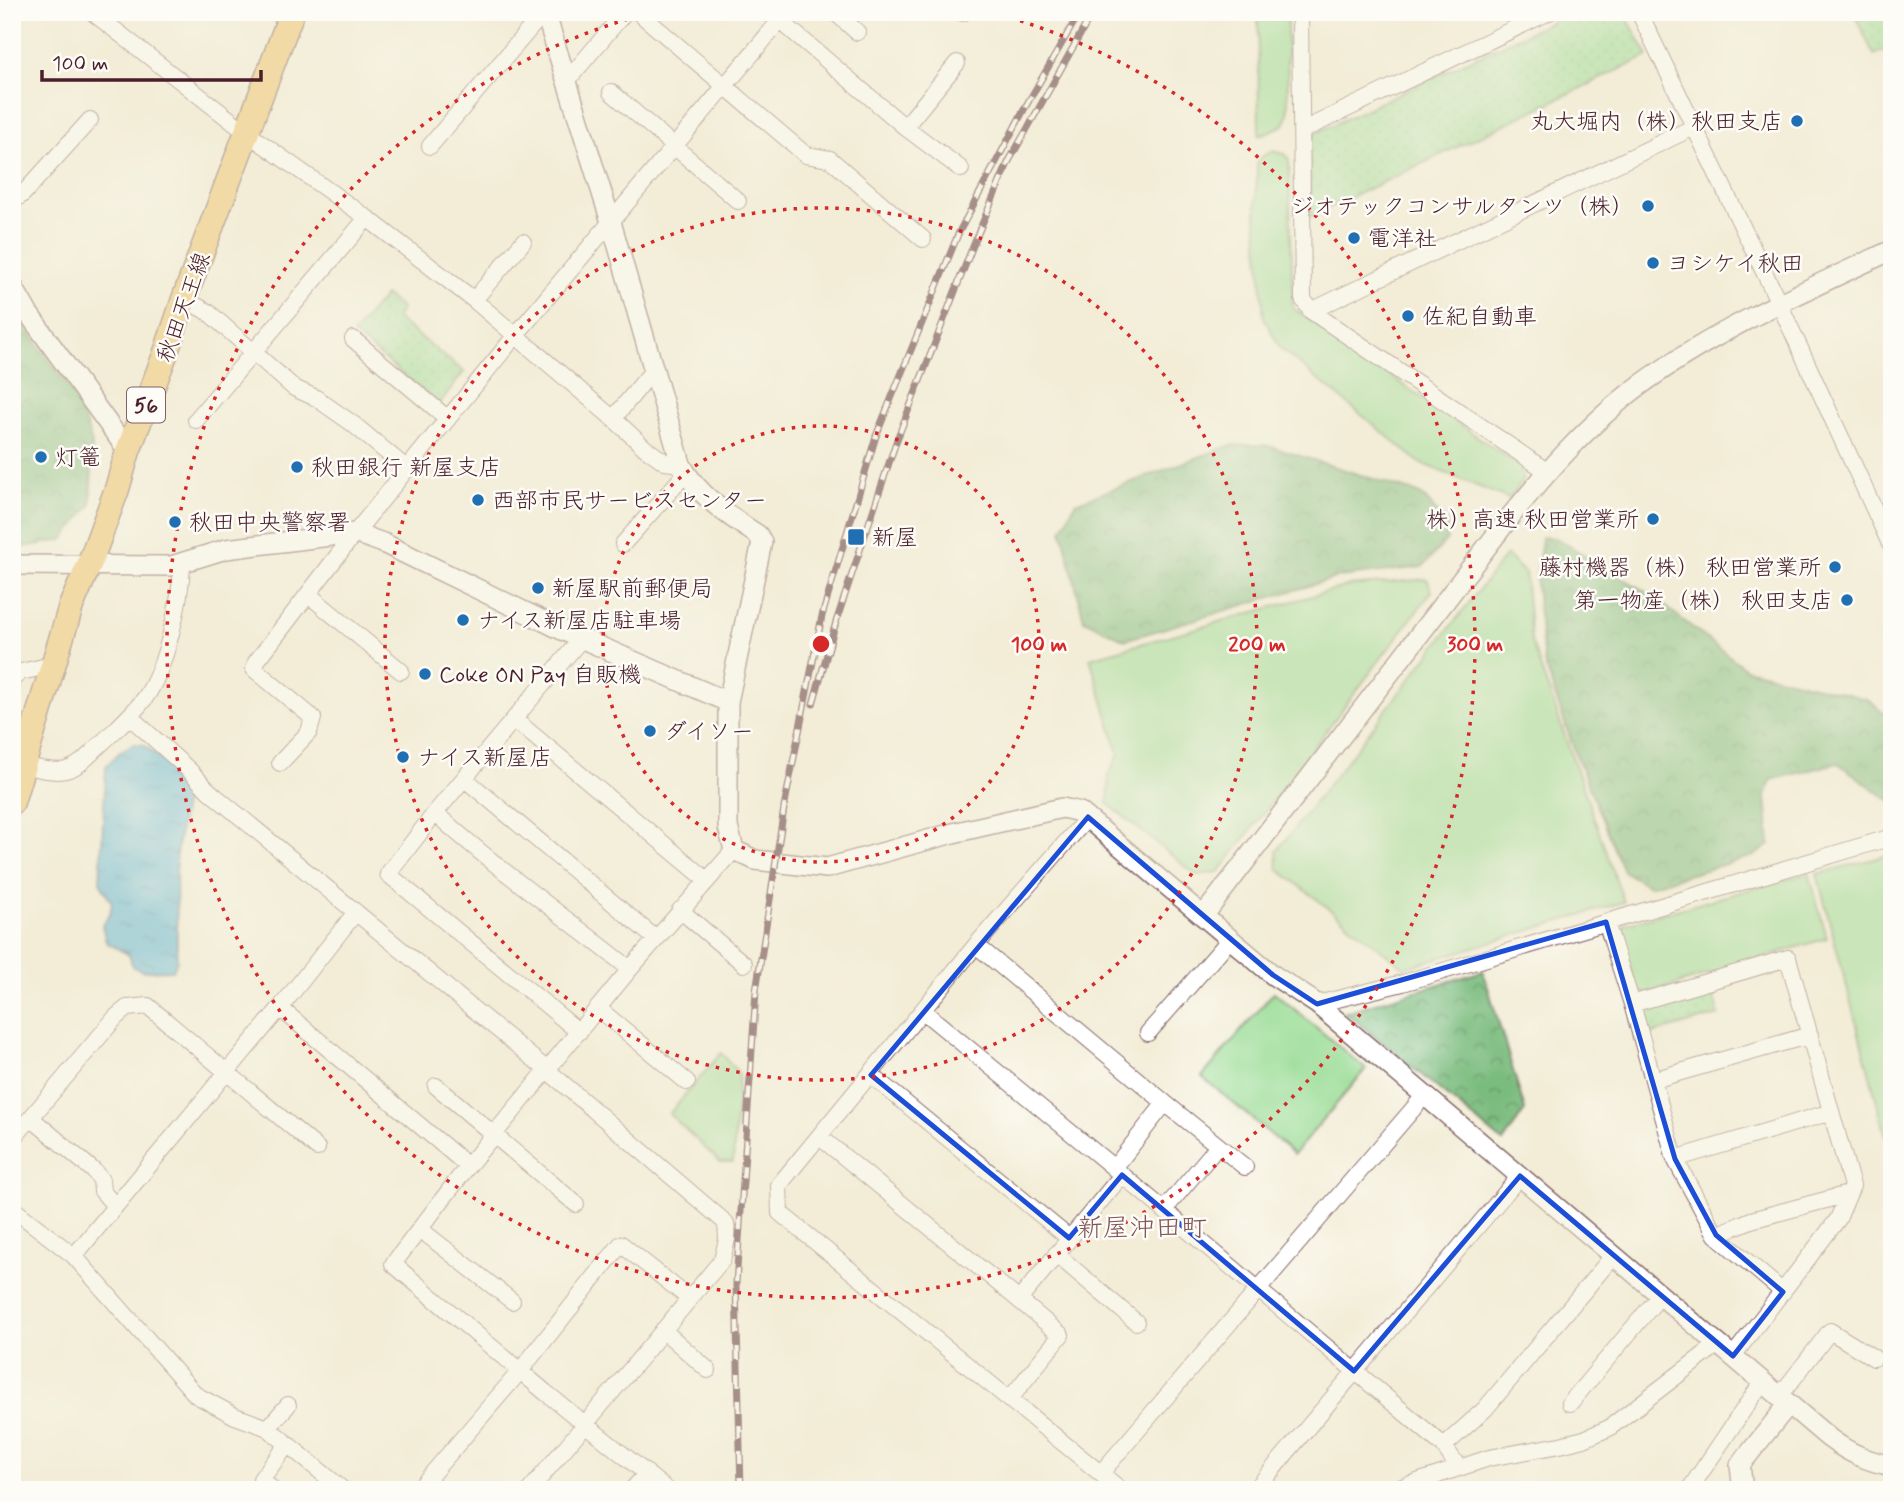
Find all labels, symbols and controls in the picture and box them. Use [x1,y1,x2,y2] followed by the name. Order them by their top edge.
[42,38,261,82] scale bar
[52,50,108,78] text: 100 m
[1530,108,1783,138] place label: 丸大堀内（株）秋田支店
[1789,113,1805,129] marker: 丸大堀内（株）秋田支店
[1290,193,1634,223] place label: ジオテックコンサルタンツ（株）
[1640,198,1656,214] marker: ジオテックコンサルタンツ（株）
[1368,225,1437,255] place label: 電洋社
[1346,230,1362,246] marker: 電洋社
[151,249,219,367] street label: 秋田天王線
[1667,250,1804,280] place label: ヨシケイ秋田
[1645,255,1661,271] marker: ヨシケイ秋田
[1422,303,1537,333] place label: 佐紀自動車
[1400,308,1416,324] marker: 佐紀自動車
[127,388,165,422] road number: 56
[55,444,101,474] place label: 灯篭
[33,449,49,465] marker: 灯篭
[311,454,501,484] place label: 秋田銀行 新屋支店
[289,459,305,475] marker: 秋田銀行 新屋支店
[492,487,767,517] place label: 西部市民サービスセンター
[470,492,486,508] marker: 西部市民サービスセンター
[1426,506,1639,536] place label: 株）高速 秋田営業所
[189,509,350,539] place label: 秋田中央警察署
[1645,511,1661,527] marker: 株）高速 秋田営業所
[167,514,183,530] marker: 秋田中央警察署
[872,524,918,554] place label: 新屋
[846,527,866,547] marker: 新屋
[1539,554,1821,584] place label: 藤村機器（株） 秋田営業所
[1827,559,1843,575] marker: 藤村機器（株） 秋田営業所
[552,575,713,605] place label: 新屋駅前郵便局
[530,580,546,596] marker: 新屋駅前郵便局
[1574,587,1833,617] place label: 第一物産（株） 秋田支店
[1839,592,1855,608] marker: 第一物産（株） 秋田支店
[477,607,681,637] place label: ナイス新屋店駐車場
[455,612,471,628] marker: ナイス新屋店駐車場
[1011,631,1067,659] text: 100 m
[1228,631,1286,659] text: 200 m
[1447,631,1504,659] text: 300 m
[809,632,833,656] centre of rings
[439,661,641,691] place label: Coke ON Pay 自販機
[417,666,433,682] marker: Coke ON Pay 自販機
[664,718,754,748] place label: ダイソー
[642,723,658,739] marker: ダイソー
[417,744,552,774] place label: ナイス新屋店
[395,749,411,765] marker: ナイス新屋店
[1077,1212,1207,1246] district label: 新屋沖田町

